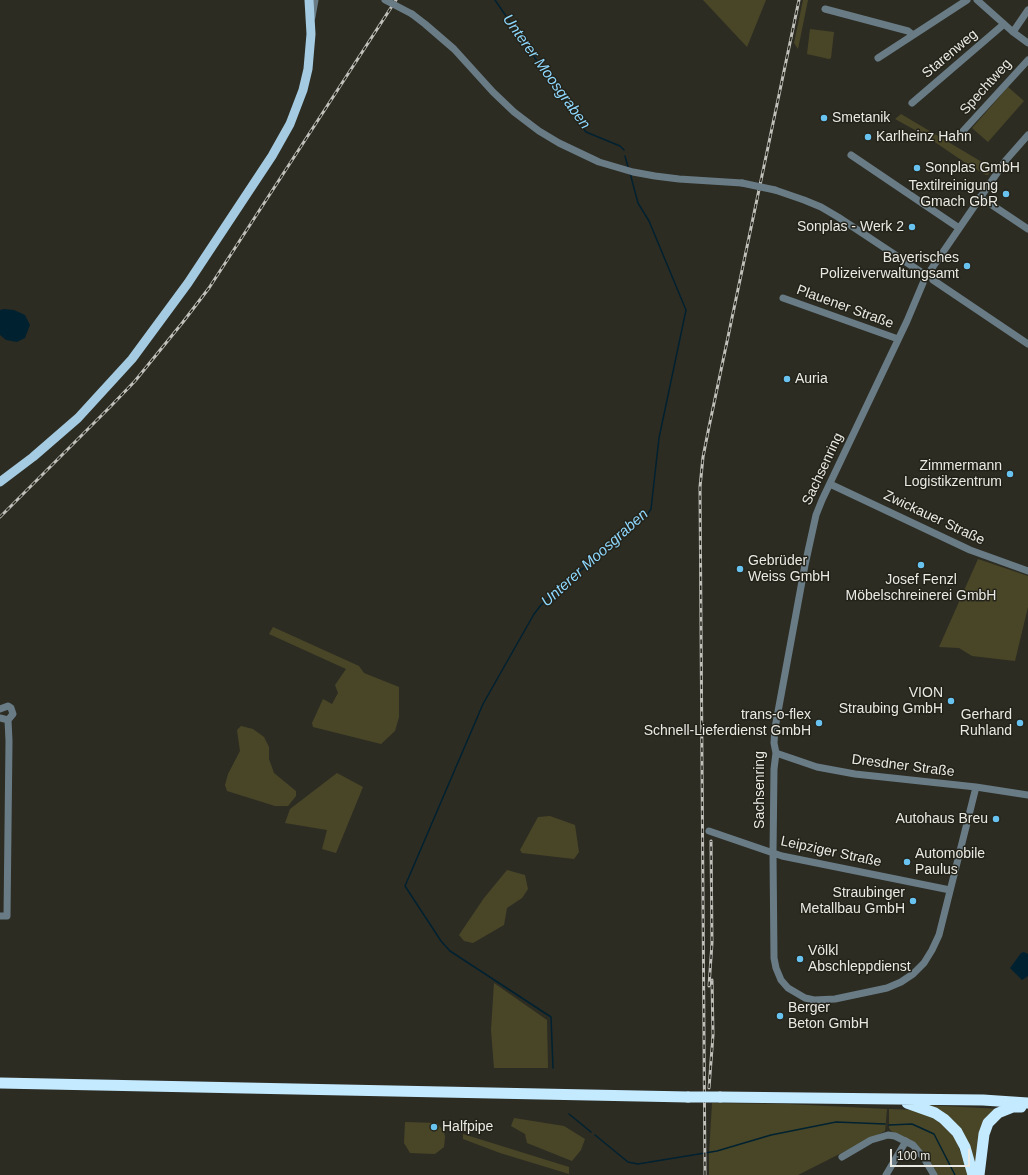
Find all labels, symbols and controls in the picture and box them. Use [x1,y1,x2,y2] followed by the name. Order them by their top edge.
[498,11,594,133] water label: Unterer Moosgraben
[919,26,981,82] street label: Starenweg
[957,56,1015,118] street label: Spechtweg
[832,110,890,126] place label: Smetanik
[819,113,829,123] marker: Smetanik
[876,129,972,145] place label: Karlheinz Hahn
[863,132,873,142] marker: Karlheinz Hahn
[925,160,1020,176] place label: Sonplas GmbH
[912,163,922,173] marker: Sonplas GmbH
[909,178,998,210] place label: Textilreinigung Gmach GbR
[1001,189,1011,199] marker: Textilreinigung Gmach GbR
[797,219,904,235] place label: Sonplas - Werk 2
[907,222,917,232] marker: Sonplas - Werk 2
[820,250,959,282] place label: Bayerisches Polizeiverwaltungsamt
[962,261,972,271] marker: Bayerisches Polizeiverwaltungsamt
[794,282,896,332] street label: Plauener Straße
[795,371,828,387] place label: Auria
[782,374,792,384] marker: Auria
[799,430,847,508] street label: Sachsenring
[904,458,1002,490] place label: Zimmermann Logistikzentrum
[1005,469,1015,479] marker: Zimmermann Logistikzentrum
[881,487,987,549] street label: Zwickauer Straße
[538,505,652,611] water label: Unterer Moosgraben
[748,553,830,586] place label: Gebrüder Weiss GmbH
[916,560,926,570] marker: Josef Fenzl Möbelschreinerei GmbH
[735,564,745,574] marker: Gebrüder Weiss GmbH
[846,572,996,604] place label: Josef Fenzl Möbelschreinerei GmbH
[839,685,943,718] place label: VION Straubing GmbH
[946,696,956,706] marker: VION Straubing GmbH
[644,707,811,740] place label: trans-o-flex Schnell-Lieferdienst GmbH
[960,707,1012,740] place label: Gerhard Ruhland
[814,718,824,728] marker: trans-o-flex Schnell-Lieferdienst GmbH
[1015,718,1025,728] marker: Gerhard Ruhland
[752,751,768,829] street label: Sachsenring
[851,751,955,781] street label: Dresdner Straße
[895,811,988,827] place label: Autohaus Breu
[991,814,1001,824] marker: Autohaus Breu
[779,833,883,871] street label: Leipziger Straße
[915,846,985,878] place label: Automobile Paulus
[902,857,912,867] marker: Automobile Paulus
[800,885,905,918] place label: Straubinger Metallbau GmbH
[908,896,918,906] marker: Straubinger Metallbau GmbH
[808,943,911,976] place label: Völkl Abschleppdienst
[795,954,805,964] marker: Völkl Abschleppdienst
[788,1000,869,1032] place label: Berger Beton GmbH
[775,1011,785,1021] marker: Berger Beton GmbH
[442,1119,493,1135] place label: Halfpipe
[429,1122,439,1132] marker: Halfpipe
[892,1141,972,1167] scale bar
[897,1149,930,1163] text: 100 m

